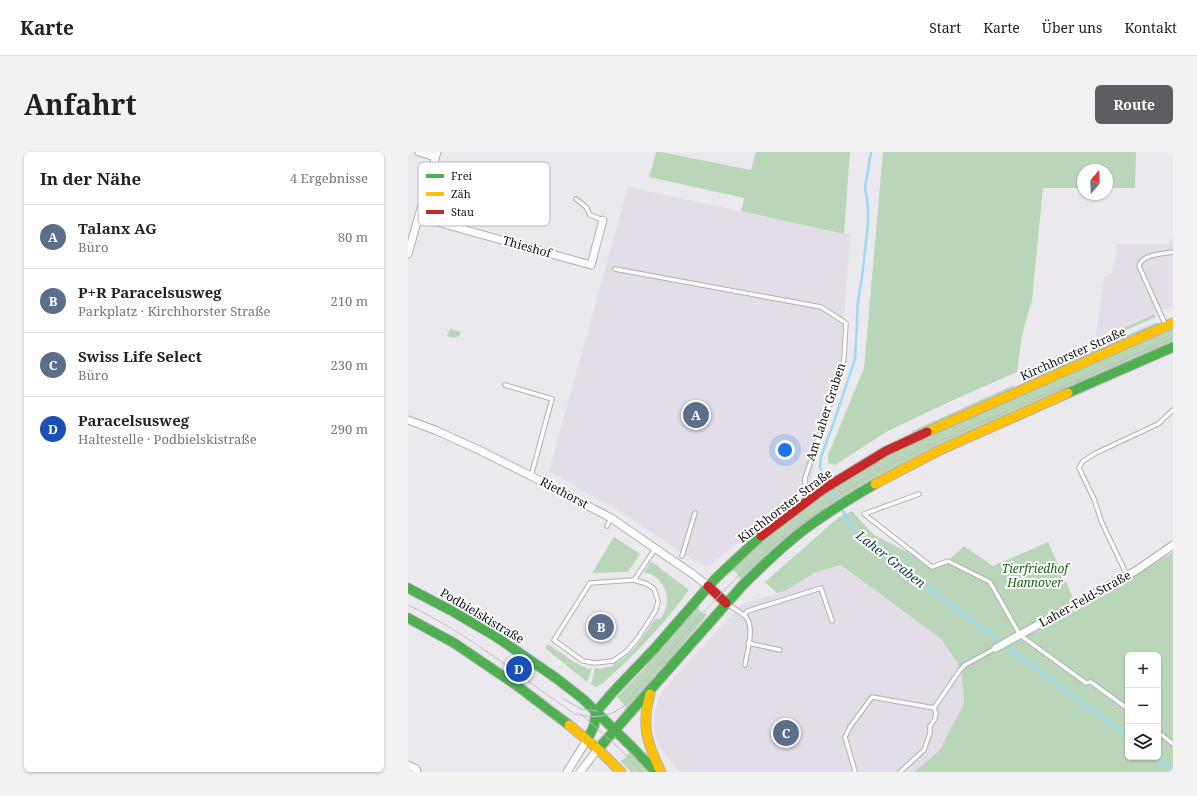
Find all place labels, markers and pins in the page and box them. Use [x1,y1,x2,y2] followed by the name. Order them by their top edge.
[683,400,709,430] pin: A
[588,612,614,642] pin: B
[506,654,532,684] pin: D
[773,718,799,748] pin: C

